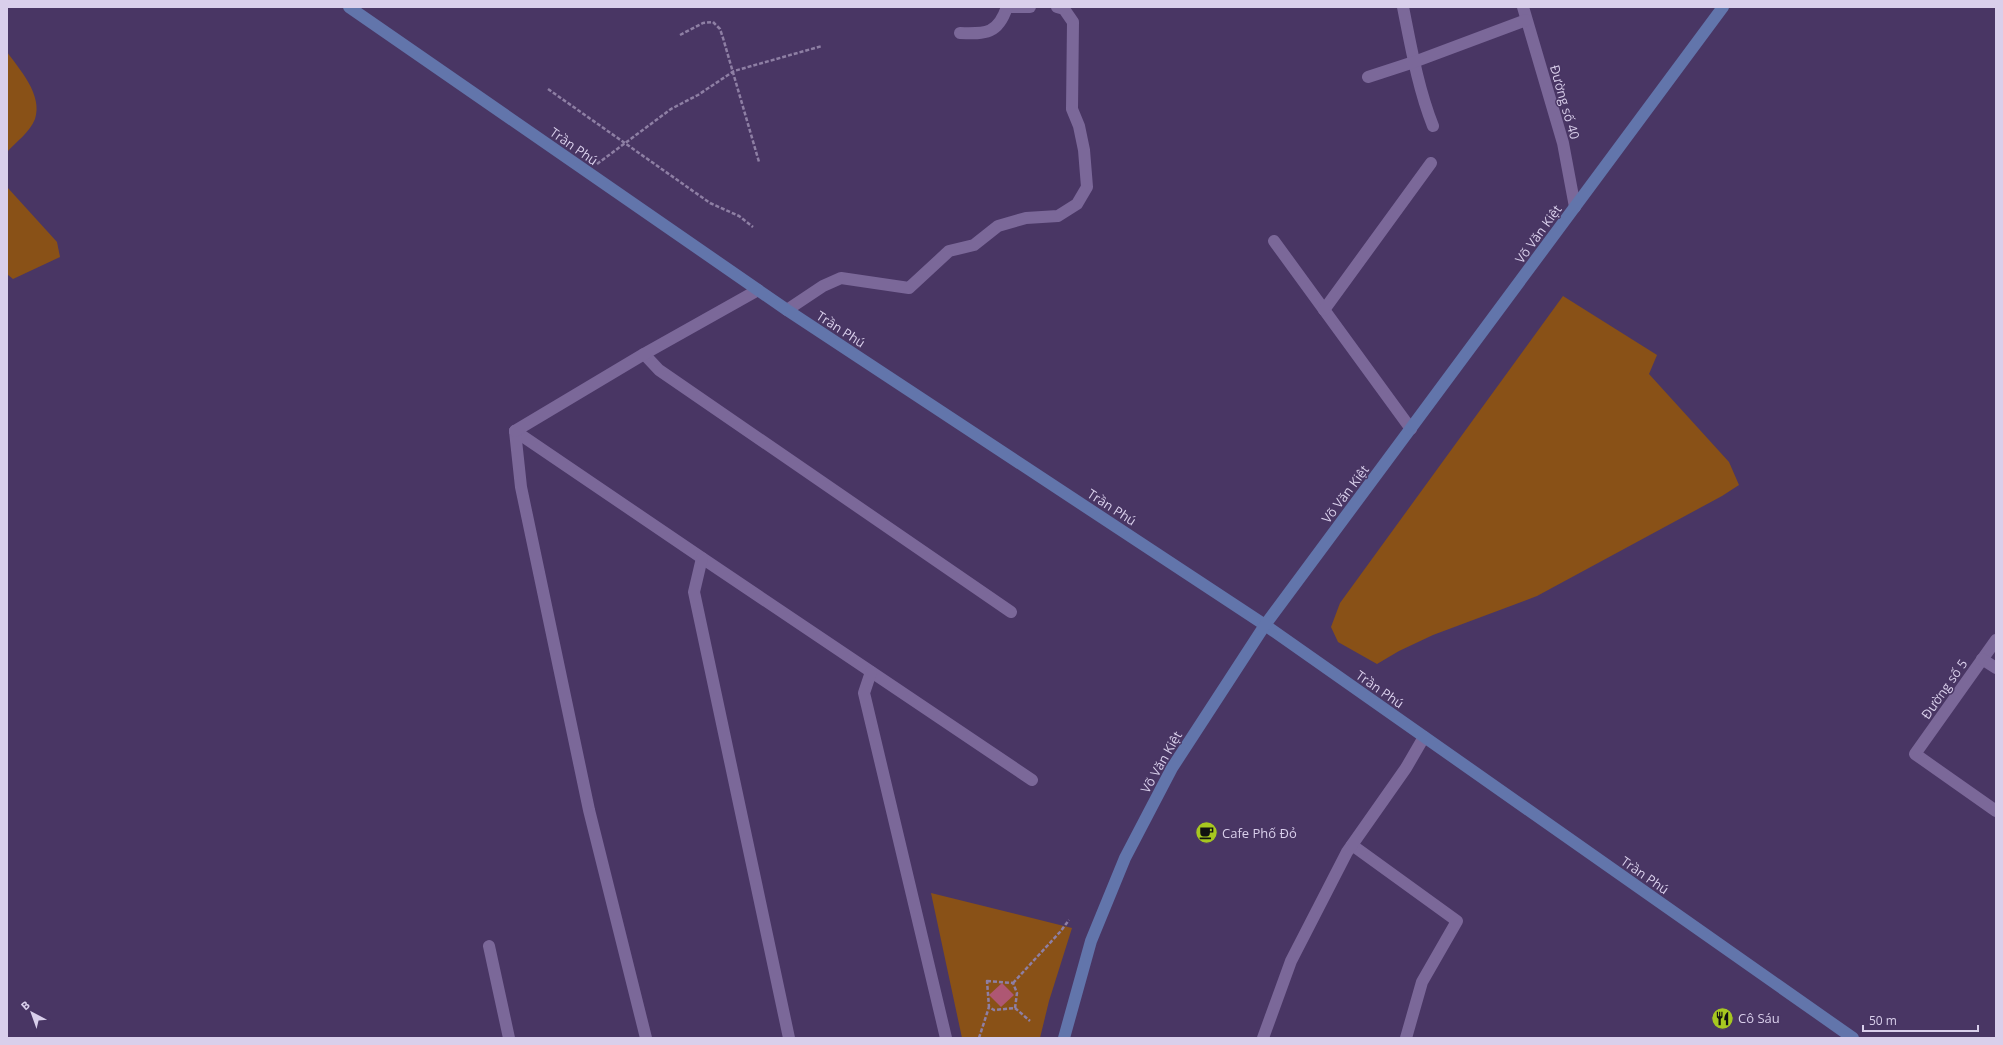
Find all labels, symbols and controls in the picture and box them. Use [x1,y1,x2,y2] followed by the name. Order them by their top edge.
[1546,63,1584,141] street label: Đường số 40
[546,123,602,169] street label: Trần Phú
[1511,201,1566,267] street label: Võ Văn Kiệt
[813,307,869,351] street label: Trần Phú
[1317,461,1373,527] street label: Võ Văn Kiệt
[1084,485,1140,529] street label: Trần Phú
[1917,655,1971,723] street label: Đường số 5
[1352,666,1408,712] street label: Trần Phú
[1136,728,1186,796] street label: Võ Văn Kiệt
[1193,820,1219,846] cafe icon: Cafe Phố Đỏ
[1222,824,1297,842] place label: Cafe Phố Đỏ
[1617,852,1673,898] street label: Trần Phú
[12,993,52,1033] north arrow
[17,997,33,1013] text: B
[1710,1005,1736,1031] restaurant icon: Cô Sáu
[1863,1007,1978,1033] scale bar
[1738,1009,1780,1027] place label: Cô Sáu
[1869,1012,1897,1029] text: 50 m

